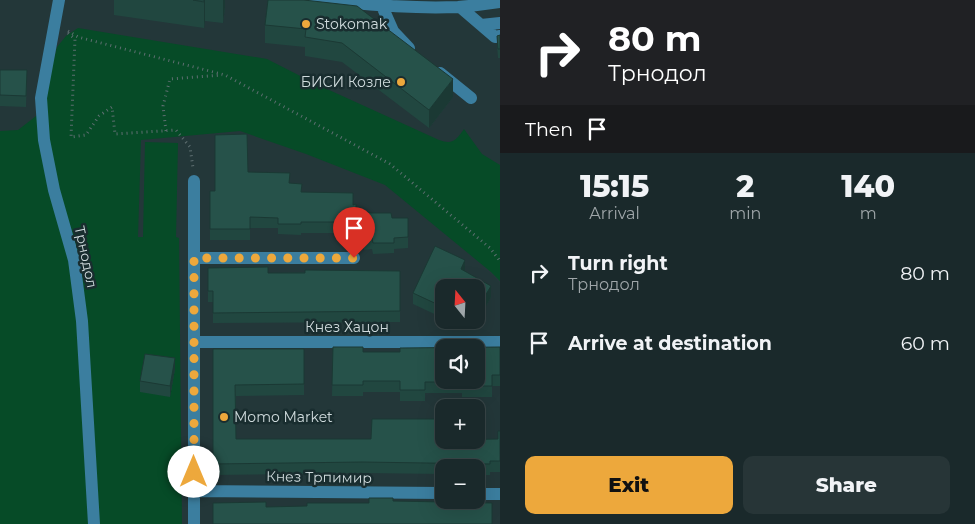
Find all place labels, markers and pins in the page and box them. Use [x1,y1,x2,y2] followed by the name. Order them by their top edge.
[316,15,388,33] place label: Stokomak
[300,18,312,30] marker: Stokomak
[301,73,391,91] place label: БИСИ Козле
[395,76,407,88] marker: БИСИ Козле
[333,207,375,258] pin
[234,408,333,426] place label: Momo Market
[218,411,230,423] marker: Momo Market

